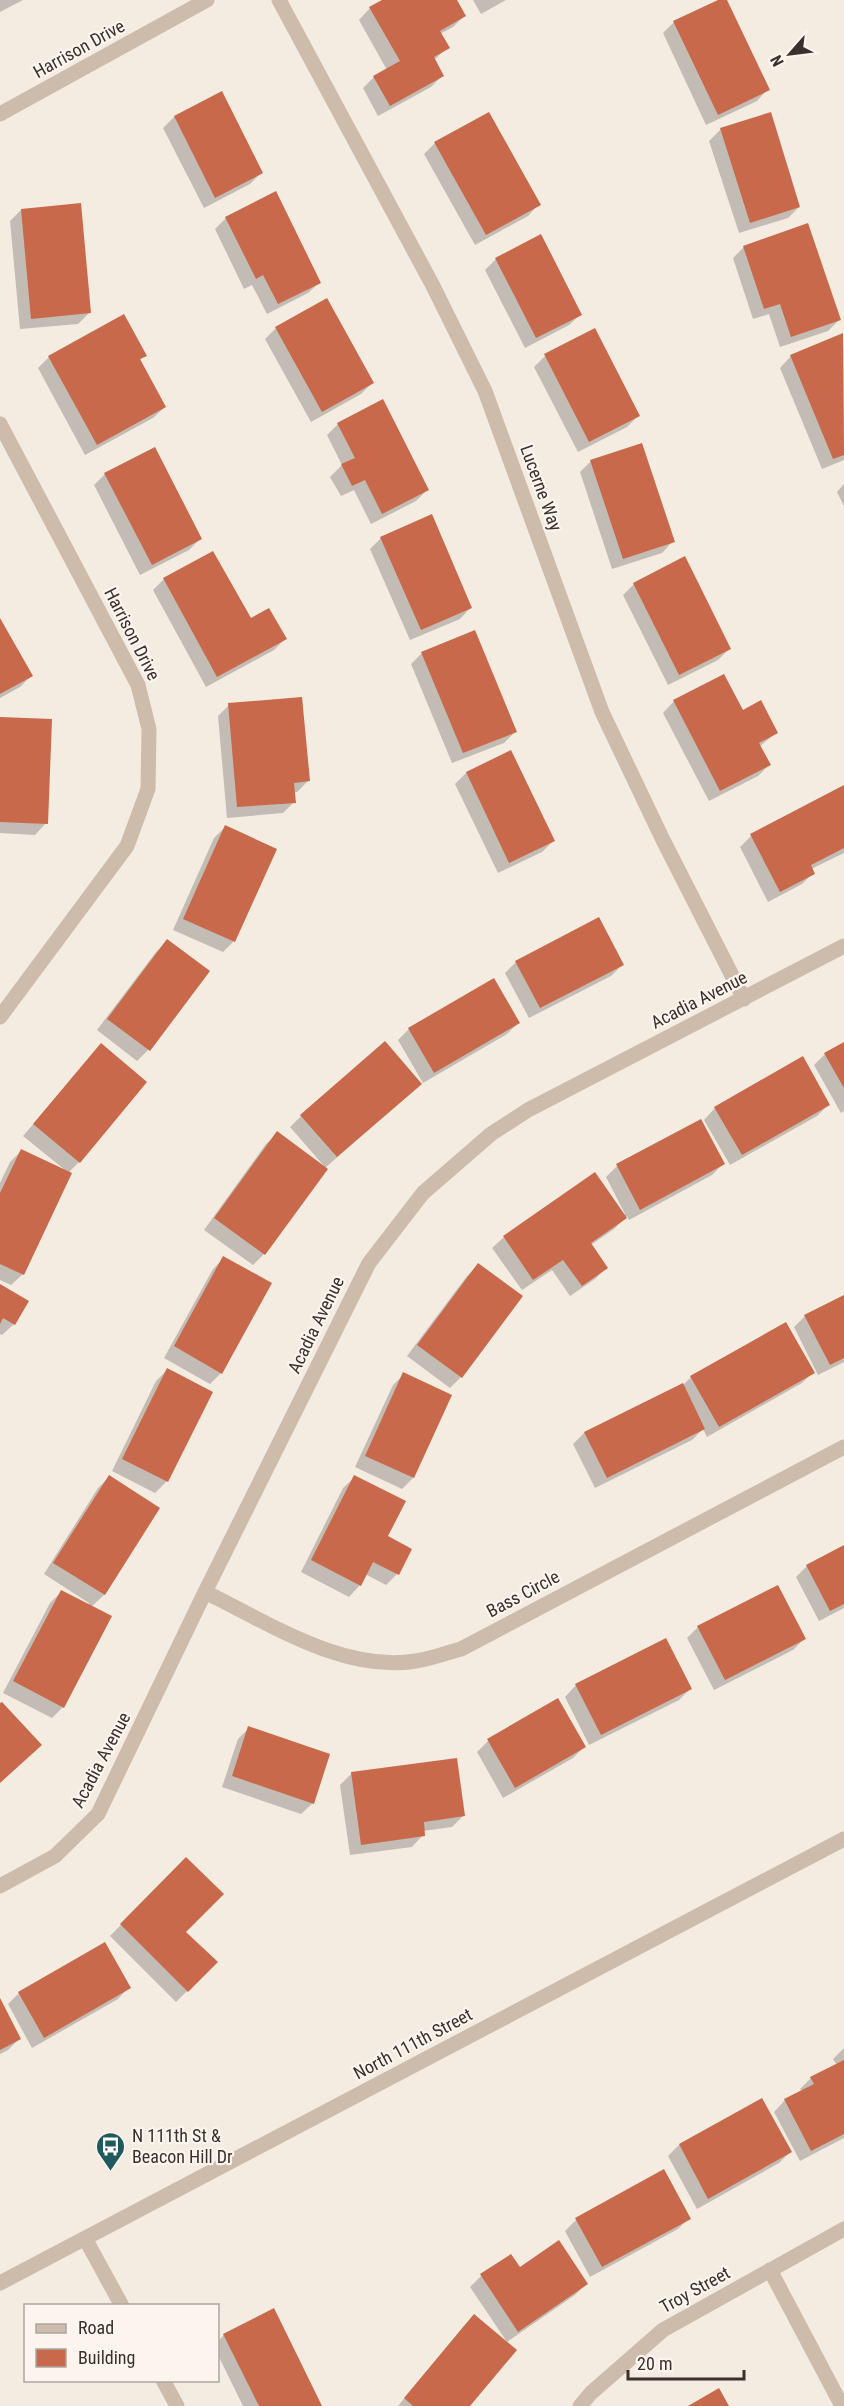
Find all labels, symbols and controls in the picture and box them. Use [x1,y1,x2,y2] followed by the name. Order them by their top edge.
[30,15,128,82] street label: Harrison Drive
[760,24,820,84] north arrow
[767,52,788,70] text: N
[516,442,567,534] street label: Lucerne Way
[100,584,165,683] street label: Harrison Drive
[647,966,750,1033] street label: Acadia Avenue
[283,1273,348,1377] street label: Acadia Avenue
[483,1566,563,1622] street label: Bass Circle
[67,1709,134,1811] street label: Acadia Avenue
[350,2003,476,2084] street label: North 111th Street
[132,2125,233,2167] place label: N 111th St & Beacon Hill Dr
[95,2130,127,2172] bus stop icon: N 111th St & Beacon Hill Dr
[656,2262,733,2317] street label: Troy Street
[24,2304,219,2382] legend
[78,2317,114,2338] text: Road
[628,2343,744,2381] scale bar
[78,2347,135,2368] text: Building
[637,2353,672,2374] text: 20 m

